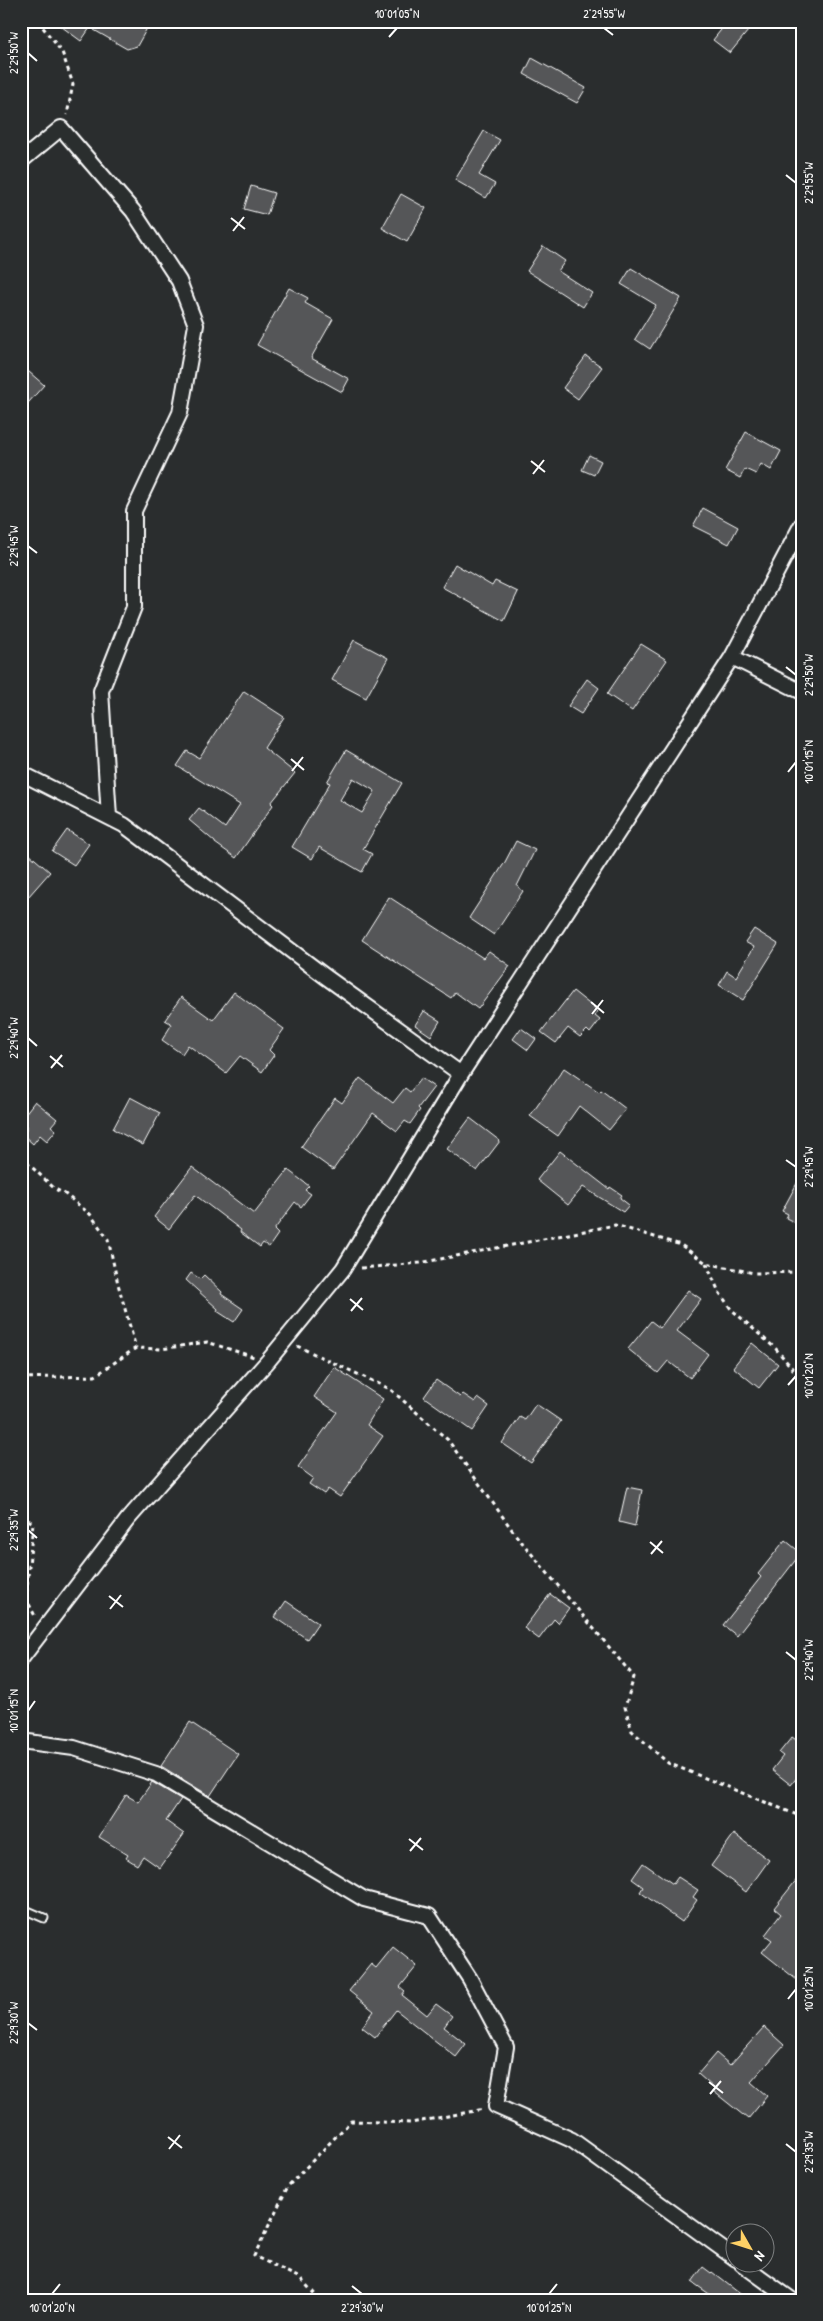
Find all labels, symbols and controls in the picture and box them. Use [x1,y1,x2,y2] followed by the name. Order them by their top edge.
[375,5,419,22] text: 10°01'05"N
[583,5,625,22] text: 2°29'55"W
[5,31,22,74] text: 2°29'50"W
[800,162,817,204] text: 2°29'55"W
[5,525,22,567] text: 2°29'45"W
[800,653,817,696] text: 2°29'50"W
[800,740,817,784] text: 10°01'15"N
[5,1017,22,1059] text: 2°29'40"W
[800,1146,817,1188] text: 2°29'45"W
[800,1353,817,1399] text: 10°01'20"N
[5,1508,22,1551] text: 2°29'35"W
[800,1639,817,1681] text: 2°29'40"W
[5,1689,22,1733] text: 10°01'15"N
[800,1967,817,2011] text: 10°01'25"N
[5,2001,22,2044] text: 2°29'30"W
[800,2130,817,2173] text: 2°29'35"W
[726,2224,776,2274] north arrow
[750,2248,770,2266] text: N
[29,2299,75,2316] text: 10°01'20"N
[341,2299,384,2316] text: 2°29'30"W
[527,2299,571,2316] text: 10°01'25"N

